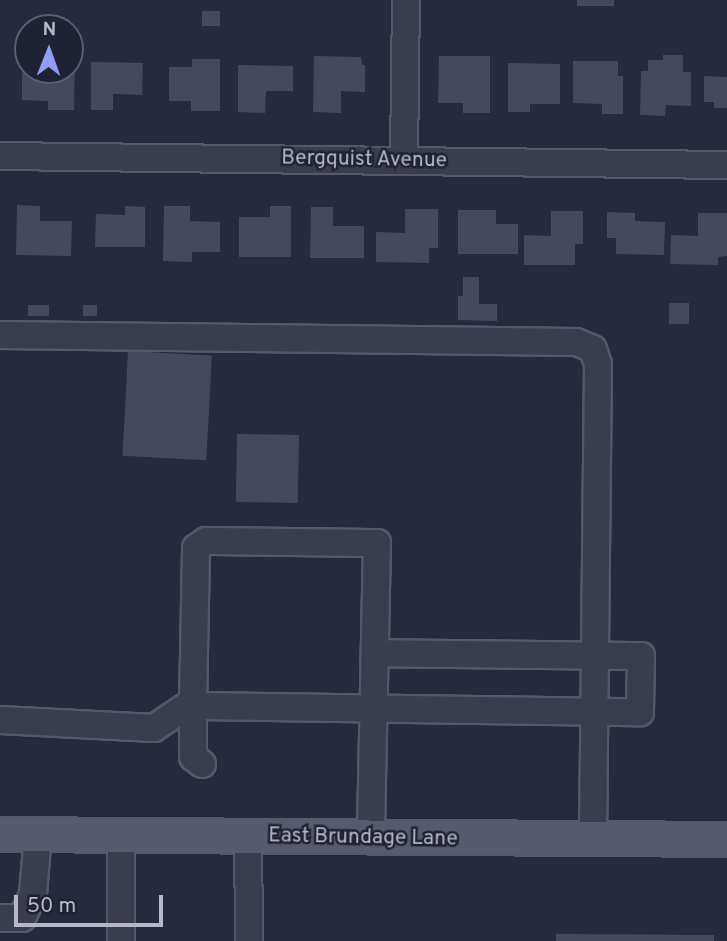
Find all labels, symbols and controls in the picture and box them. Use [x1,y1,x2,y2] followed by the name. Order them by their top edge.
[14,14,84,84] north arrow
[42,18,56,42] text: N
[281,146,447,174] street label: Bergquist Avenue
[268,824,458,852] street label: East Brundage Lane
[18,881,166,925] scale bar
[27,893,76,920] text: 50 m

